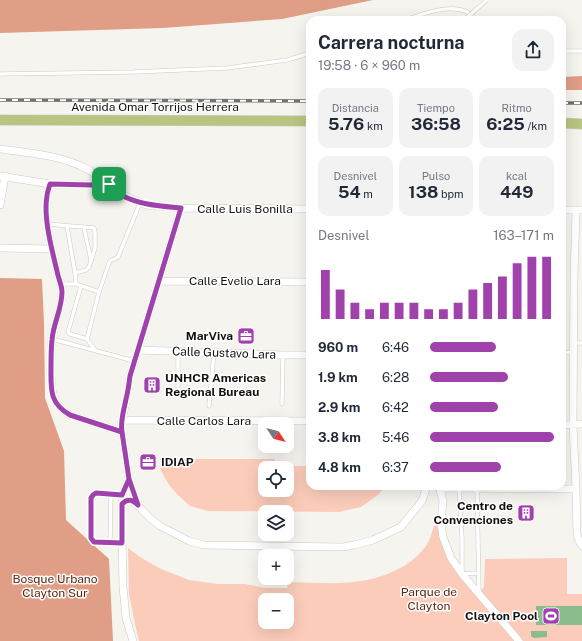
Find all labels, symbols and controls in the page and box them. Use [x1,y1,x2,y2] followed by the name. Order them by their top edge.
[512,29,554,71] button: share
[318,32,465,53] text: Carrera nocturna
[318,58,420,73] text: 19:58 · 6 × 960 m
[71,100,239,114] street label: Avenida Omar Torrijos Herrera
[332,102,379,114] text: Distancia
[417,102,455,114] text: Tiempo
[502,102,532,114] text: Ritmo
[328,114,364,134] text: 5.76
[411,114,461,134] text: 36:58
[486,114,525,134] text: 6:25
[364,120,383,132] text: km
[525,120,547,132] text: /km
[92,167,126,201] pin
[334,170,377,182] text: Desnivel
[422,170,450,182] text: Pulso
[506,170,527,182] text: kcal
[98,173,120,195] icon: arrive
[338,182,361,202] text: 54
[408,182,438,202] text: 138
[500,182,533,202] text: 449
[361,188,373,200] text: m
[438,188,464,200] text: bpm
[197,202,293,216] street label: Calle Luis Bonilla
[318,228,369,243] text: Desnivel
[493,228,554,243] text: 163–171 m
[189,274,281,288] street label: Calle Evelio Lara
[236,326,256,346] office icon: MarViva
[186,329,233,343] place label: MarViva
[318,340,358,355] text: 960 m
[382,340,409,355] text: 6:46
[172,344,276,362] street label: Calle Gustavo Lara
[318,370,358,385] text: 1.9 km
[382,370,409,385] text: 6:28
[165,371,266,399] place label: UNHCR Americas Regional Bureau
[142,375,162,395] building icon: UNHCR Americas Regional Bureau
[318,400,360,415] text: 2.9 km
[382,400,409,415] text: 6:42
[157,414,251,428] street label: Calle Carlos Lara
[258,417,294,453] north arrow
[258,417,294,629] map controls
[318,430,361,445] text: 3.8 km
[382,430,409,445] text: 5:46
[138,452,158,472] office icon: IDIAP
[161,455,194,469] place label: IDIAP
[318,460,361,475] text: 4.8 km
[382,460,409,475] text: 6:37
[258,461,294,497] button: locate
[433,499,513,527] place label: Centro de Convenciones
[516,503,536,523] building icon: Centro de Convenciones
[258,505,294,541] button: layers
[258,549,294,585] button: +
[12,572,98,600] park label: Bosque Urbano Clayton Sur
[401,585,457,613] park label: Parque de Clayton
[258,593,294,629] button: −
[541,606,561,626] sports icon: Clayton Pool
[465,609,538,623] place label: Clayton Pool

